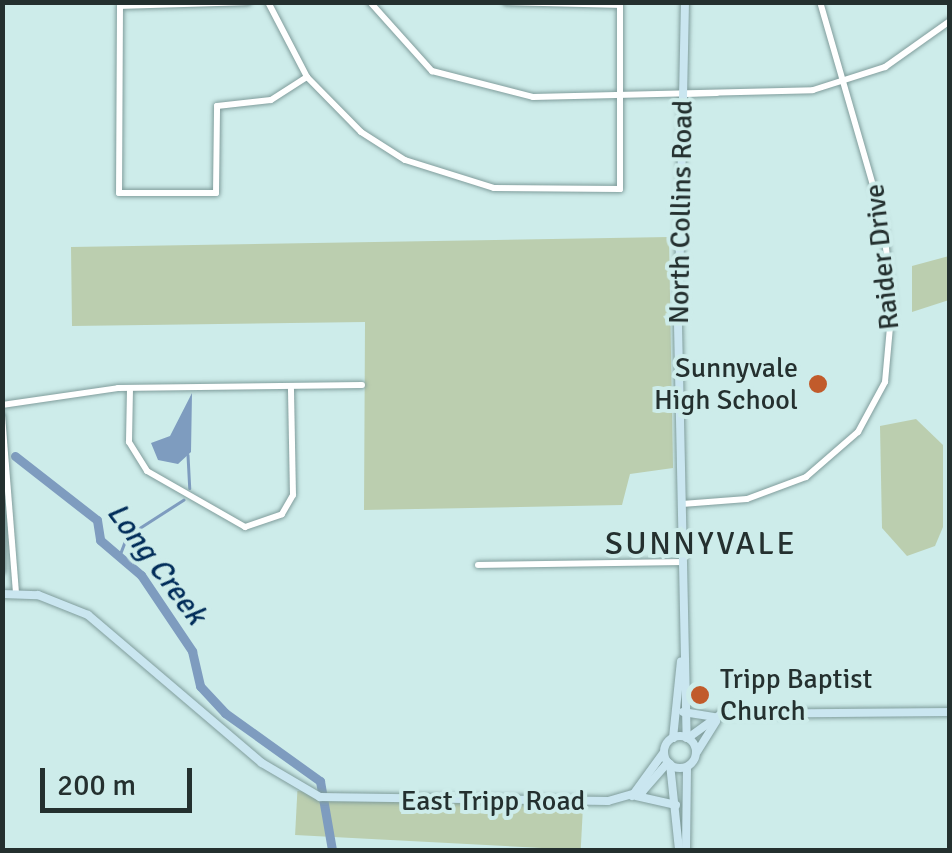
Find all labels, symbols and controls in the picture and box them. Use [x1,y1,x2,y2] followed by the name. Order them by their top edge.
[662,100,700,324] street label: North Collins Road
[858,182,906,332] street label: Raider Drive
[654,351,798,417] place label: Sunnyvale High School
[807,373,829,395] marker: Sunnyvale High School
[99,496,213,632] water label: Long Creek
[605,525,797,563] district label: SUNNYVALE
[720,662,872,728] place label: Tripp Baptist Church
[689,684,711,706] marker: Tripp Baptist Church
[45,748,198,810] scale bar
[57,767,136,804] text: 200 m
[401,784,585,818] street label: East Tripp Road

